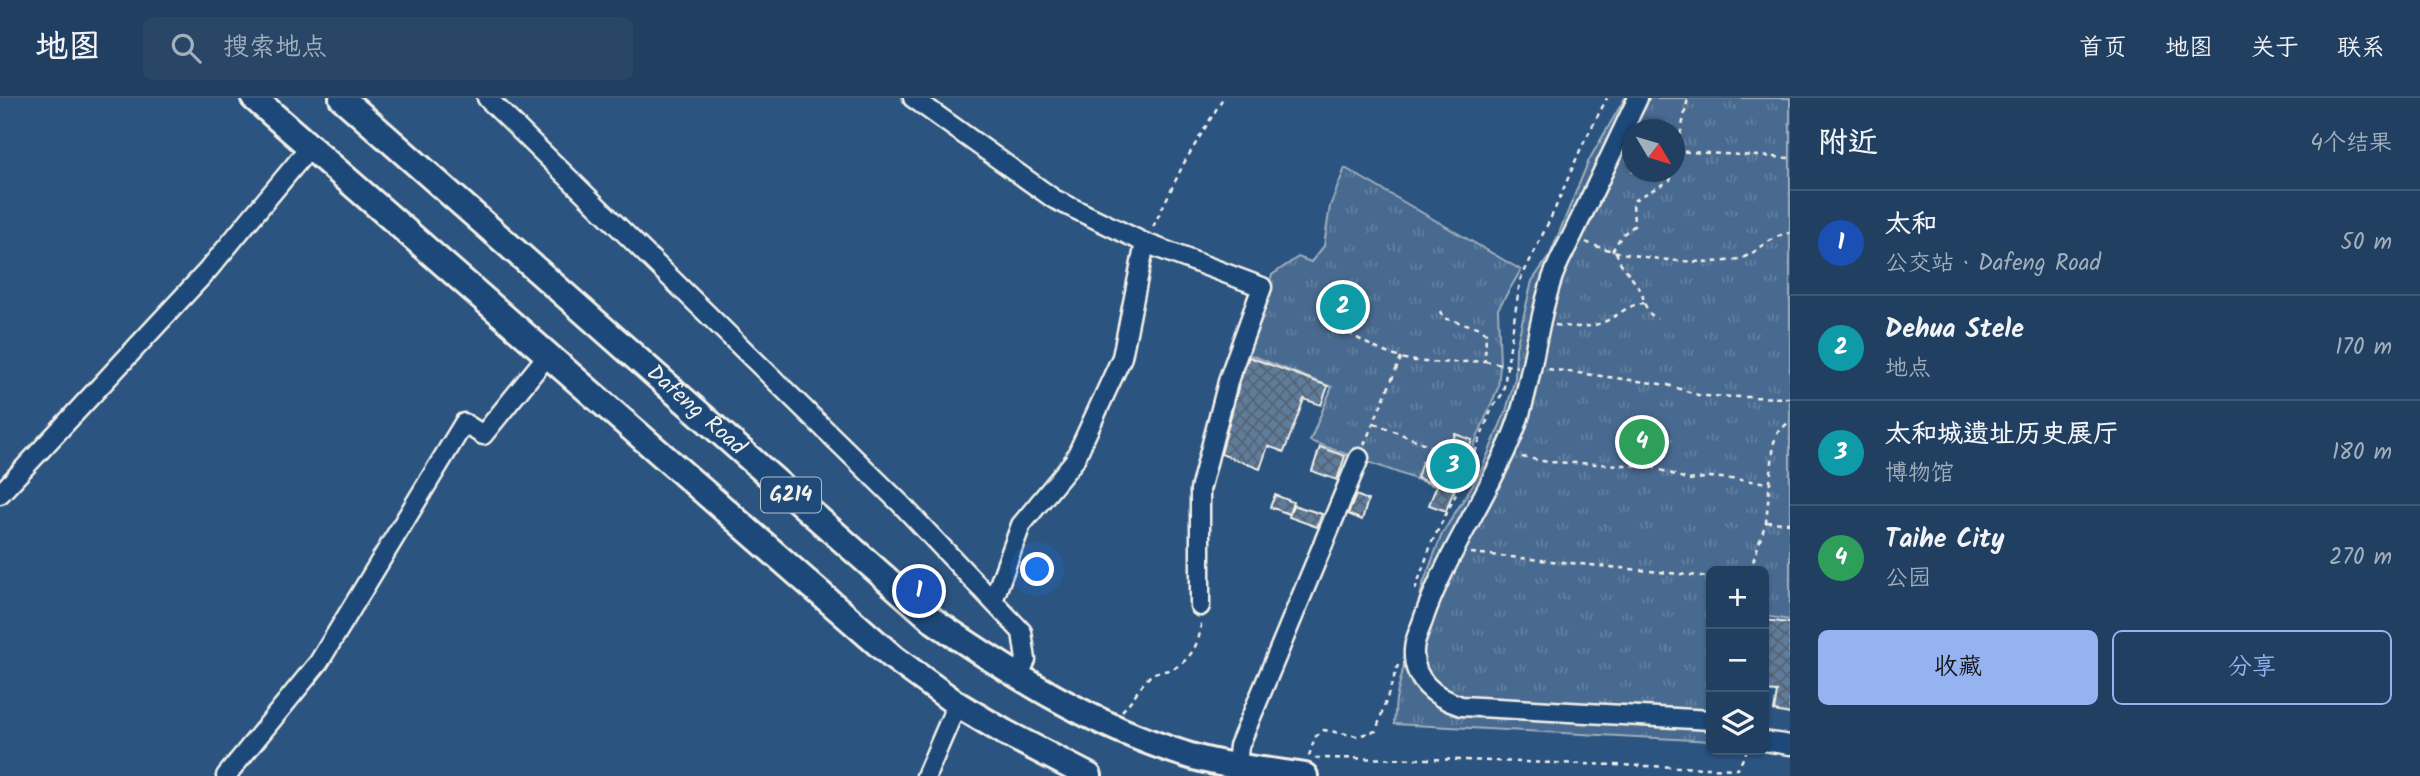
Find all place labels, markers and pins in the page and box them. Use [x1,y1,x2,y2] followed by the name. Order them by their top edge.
[1320,281,1366,333] pin: 2
[1619,416,1665,468] pin: 4
[1430,440,1476,492] pin: 3
[896,565,942,617] pin: 1

